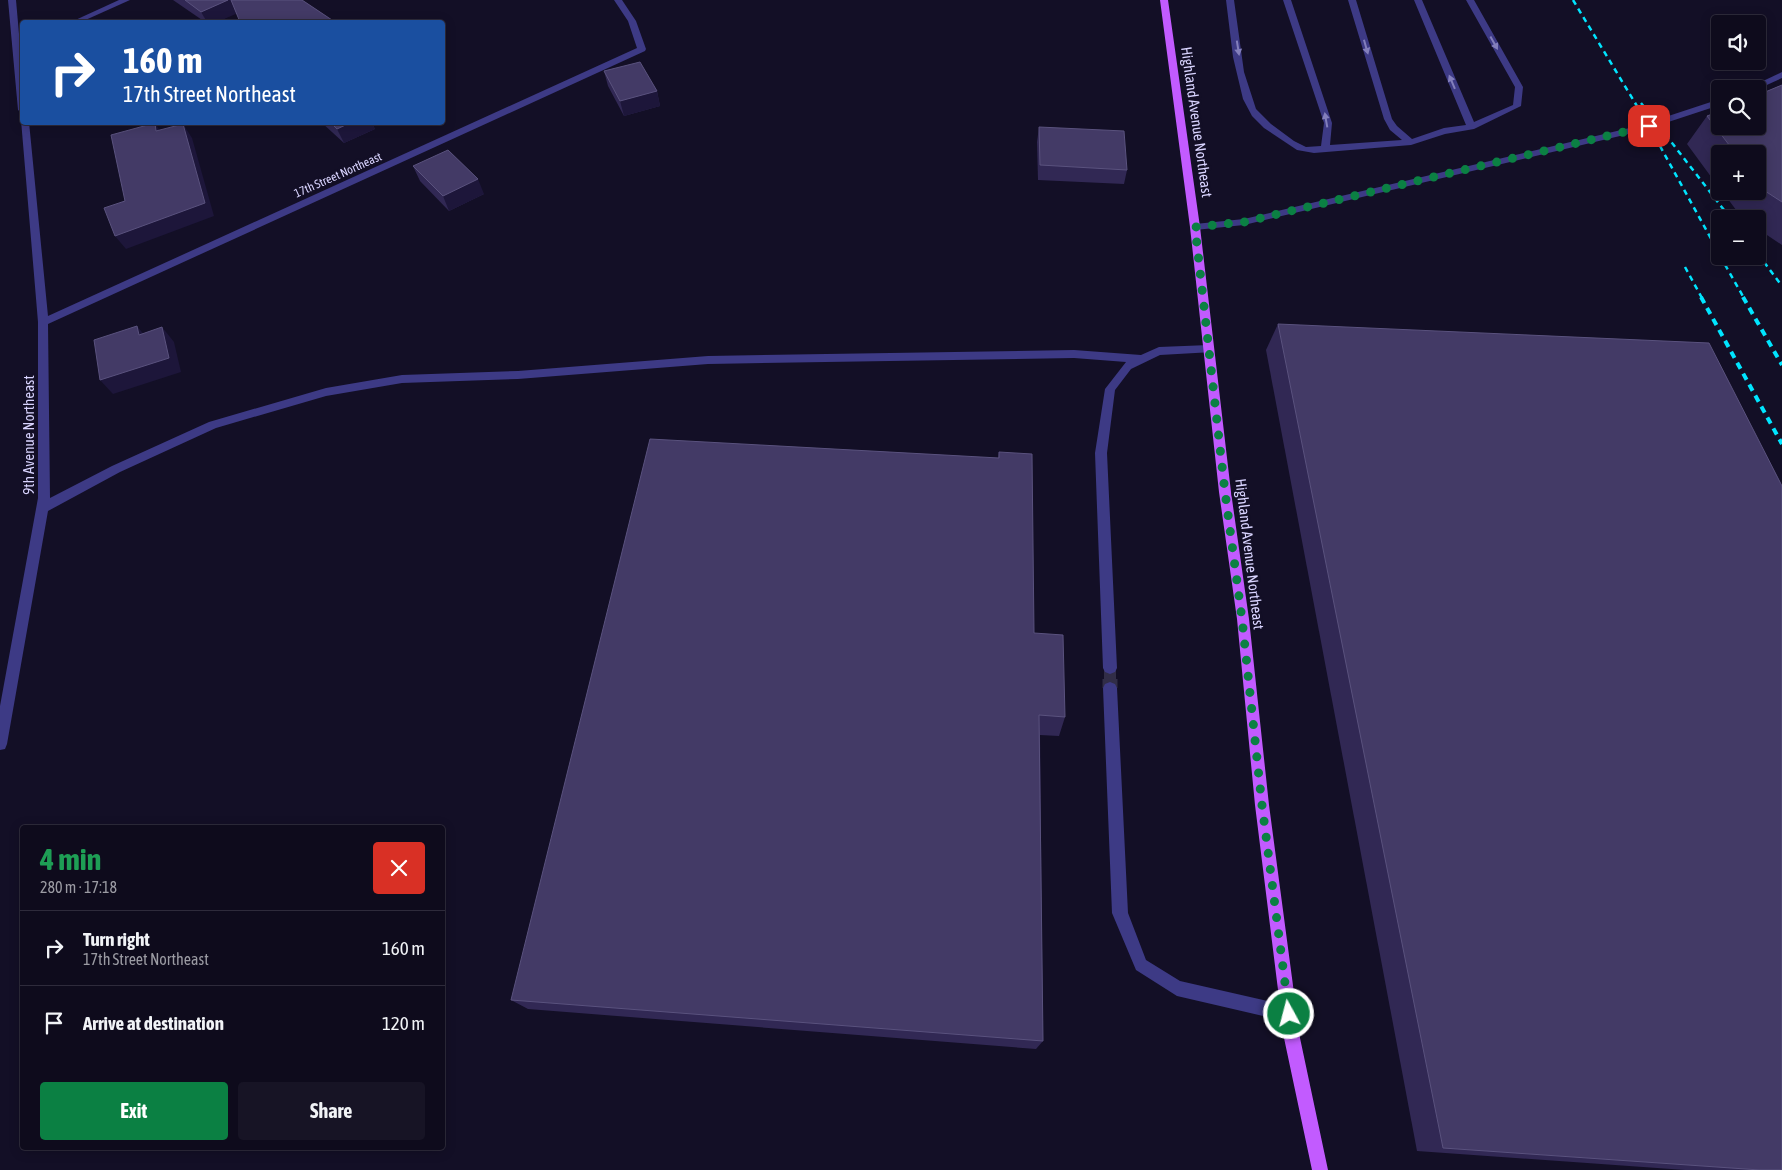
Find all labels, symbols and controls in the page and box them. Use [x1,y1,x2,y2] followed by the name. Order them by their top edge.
[1711,15,1766,265] map controls
[1711,15,1766,70] button: sound
[1489,36,1498,49] one-way arrow
[1362,39,1370,54] one-way arrow
[40,40,105,105] icon: right
[123,40,202,80] text: 160 m
[1234,41,1242,57] one-way arrow
[1178,46,1216,198] street label: Highland Avenue Northeast
[1448,75,1456,89] one-way arrow
[1711,80,1766,135] button: search
[123,81,296,107] text: 17th Street Northeast
[1628,105,1670,147] pin
[1321,112,1329,128] one-way arrow
[1635,112,1663,140] icon: arrive
[1711,145,1766,200] button: +
[292,149,384,201] street label: 17th Street Northeast
[1711,210,1766,265] button: −
[20,375,37,495] street label: 9th Avenue Northeast
[1232,478,1268,630] street label: Highland Avenue Northeast
[40,842,101,876] text: 4 min
[373,842,425,894] button: close
[40,878,117,896] text: 280 m · 17:18
[83,928,150,950] text: Turn right
[40,934,68,962] icon: right
[382,937,425,959] text: 160 m
[83,950,209,968] text: 17th Street Northeast
[1262,987,1314,1039] position arrow
[40,1009,68,1037] icon: arrive
[83,1012,224,1034] text: Arrive at destination
[382,1012,425,1034] text: 120 m
[40,1082,228,1140] button: Exit
[238,1082,425,1140] button: Share

